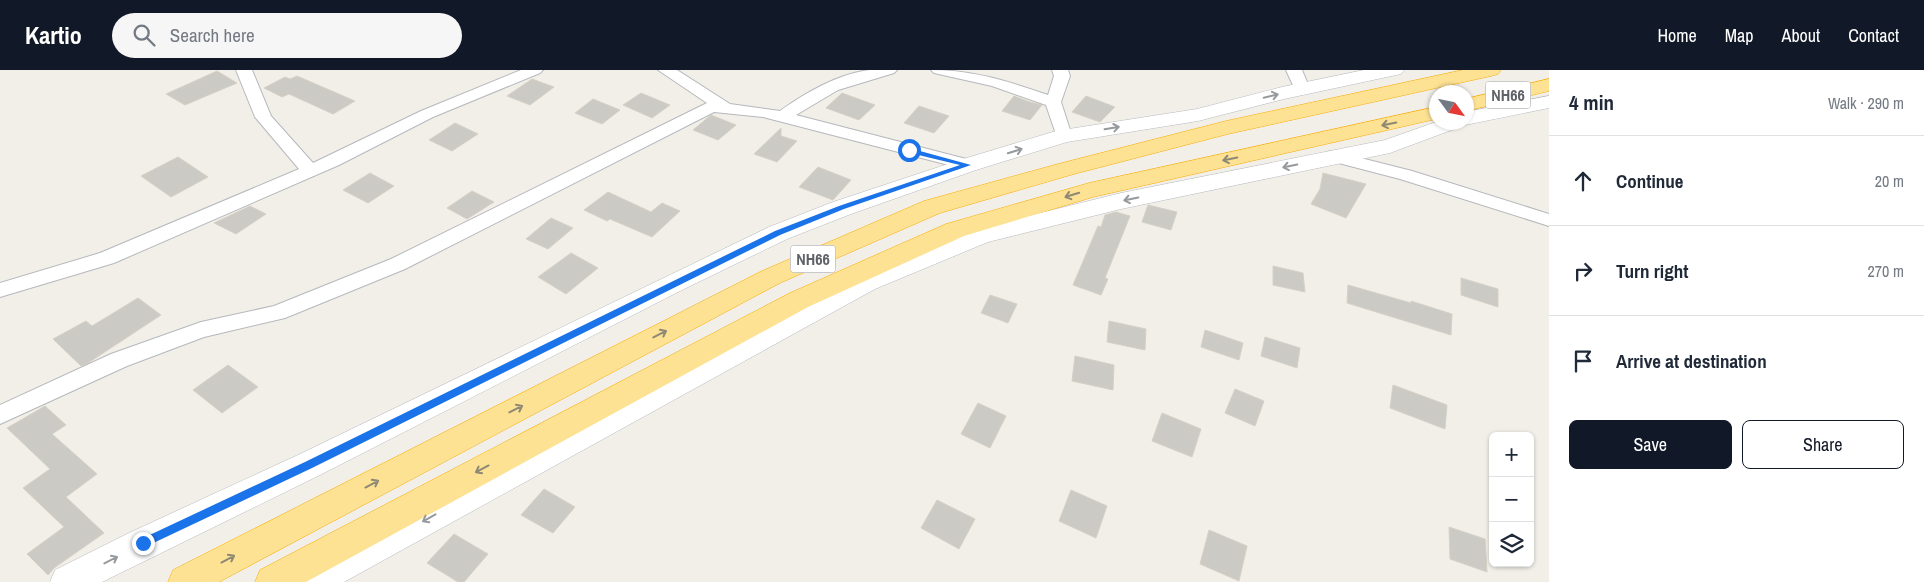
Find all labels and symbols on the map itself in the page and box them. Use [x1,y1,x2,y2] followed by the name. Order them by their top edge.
[1486,82,1530,108] road number: NH66
[1429,85,1474,130] north arrow
[1263,91,1279,100] one-way arrow
[1381,119,1397,129] one-way arrow
[1104,122,1120,132] one-way arrow
[898,139,921,162] route start
[1006,145,1022,155] one-way arrow
[1223,155,1239,164] one-way arrow
[1283,162,1299,171] one-way arrow
[1065,191,1080,200] one-way arrow
[1124,195,1140,204] one-way arrow
[790,245,836,272] road number: NH66
[653,329,668,339] one-way arrow
[508,404,523,413] one-way arrow
[474,464,489,474] one-way arrow
[364,479,379,488] one-way arrow
[422,514,437,523] one-way arrow
[132,532,155,555] route end
[220,554,235,564] one-way arrow
[103,555,118,565] one-way arrow

